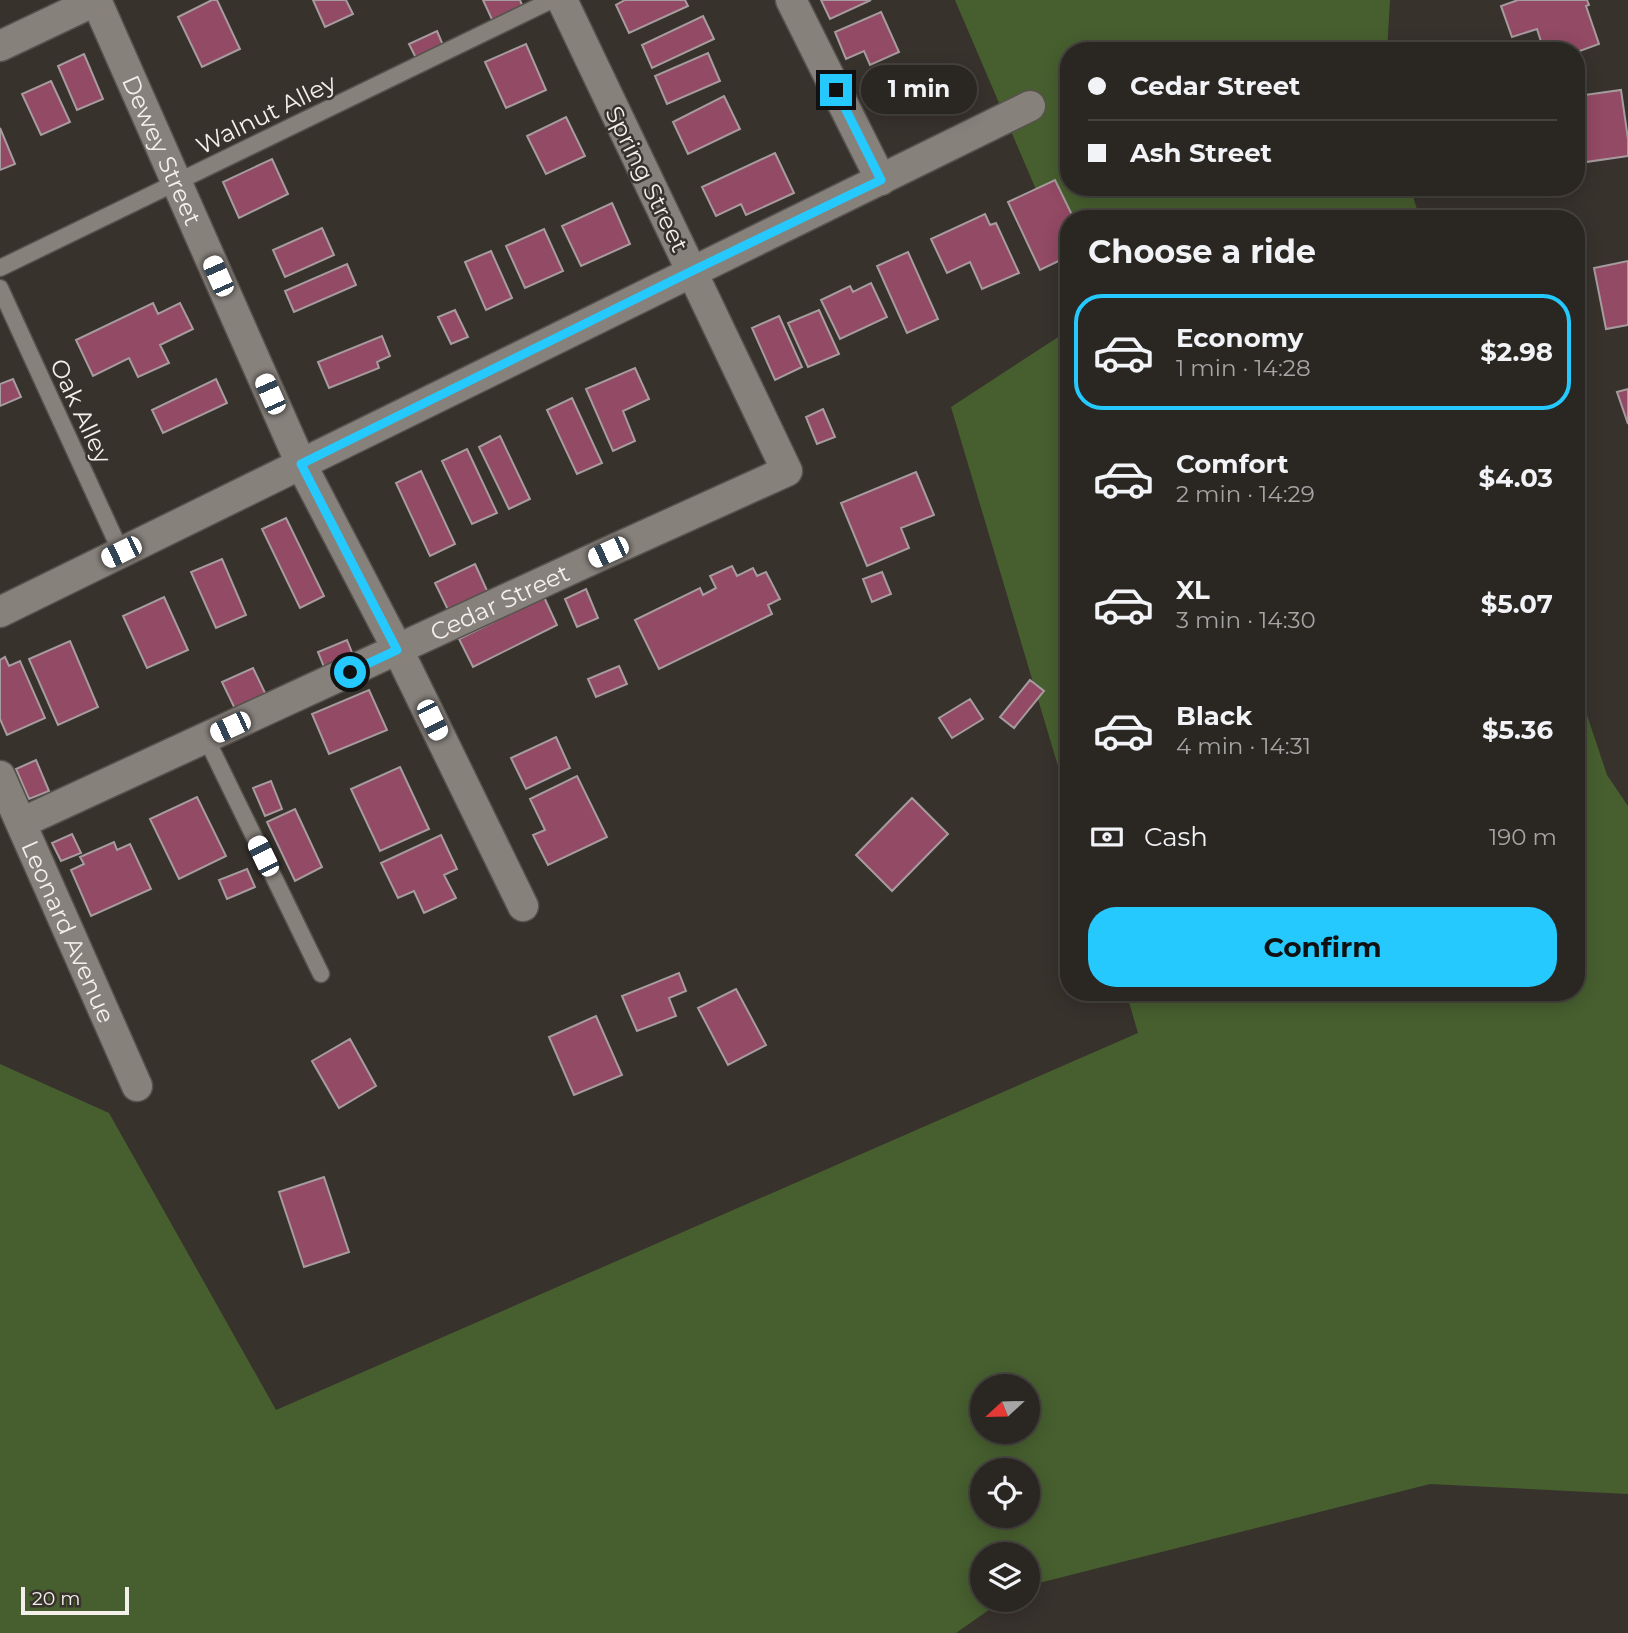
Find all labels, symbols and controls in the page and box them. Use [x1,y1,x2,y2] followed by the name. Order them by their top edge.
[860,66,976,114] callout: 1 min
[191,68,341,160] street label: Walnut Alley
[116,70,208,230] street label: Dewey Street
[1130,70,1300,102] text: Cedar Street
[820,74,852,106] route end
[888,75,950,103] text: 1 min
[599,101,695,257] street label: Spring Street
[1130,137,1272,169] text: Ash Street
[1088,232,1316,271] text: Choose a ride
[200,253,237,299] car
[1092,321,1155,384] icon: car
[1176,322,1303,354] text: Economy
[1480,336,1553,368] text: $2.98
[44,354,118,468] street label: Oak Alley
[1176,354,1311,382] text: 1 min · 14:28
[252,371,289,417] car
[1092,447,1155,510] icon: car
[1176,448,1288,480] text: Comfort
[1478,462,1553,494] text: $4.03
[1176,480,1315,508] text: 2 min · 14:29
[98,533,145,571] car
[585,534,632,570] car
[425,557,574,647] street label: Cedar Street
[1092,573,1155,636] icon: car
[1176,574,1210,606] text: XL
[1481,588,1553,620] text: $5.07
[1176,606,1316,634] text: 3 min · 14:30
[334,656,366,688] route start
[414,697,451,743] car
[1092,699,1155,762] icon: car
[1176,700,1252,732] text: Black
[207,709,254,745] car
[1482,714,1553,746] text: $5.36
[1176,732,1311,760] text: 4 min · 14:31
[1088,818,1126,856] icon: cash
[1144,821,1208,853] text: Cash
[1489,823,1557,851] text: 190 m
[245,833,282,879] car
[16,836,122,1027] street label: Leonard Avenue
[1088,907,1557,987] button: Confirm
[970,1374,1040,1444] north arrow
[970,1374,1040,1612] map controls
[970,1458,1040,1528] button: locate
[970,1542,1040,1612] button: layers
[21,1584,130,1616] scale bar
[32,1587,80,1610] text: 20 m

